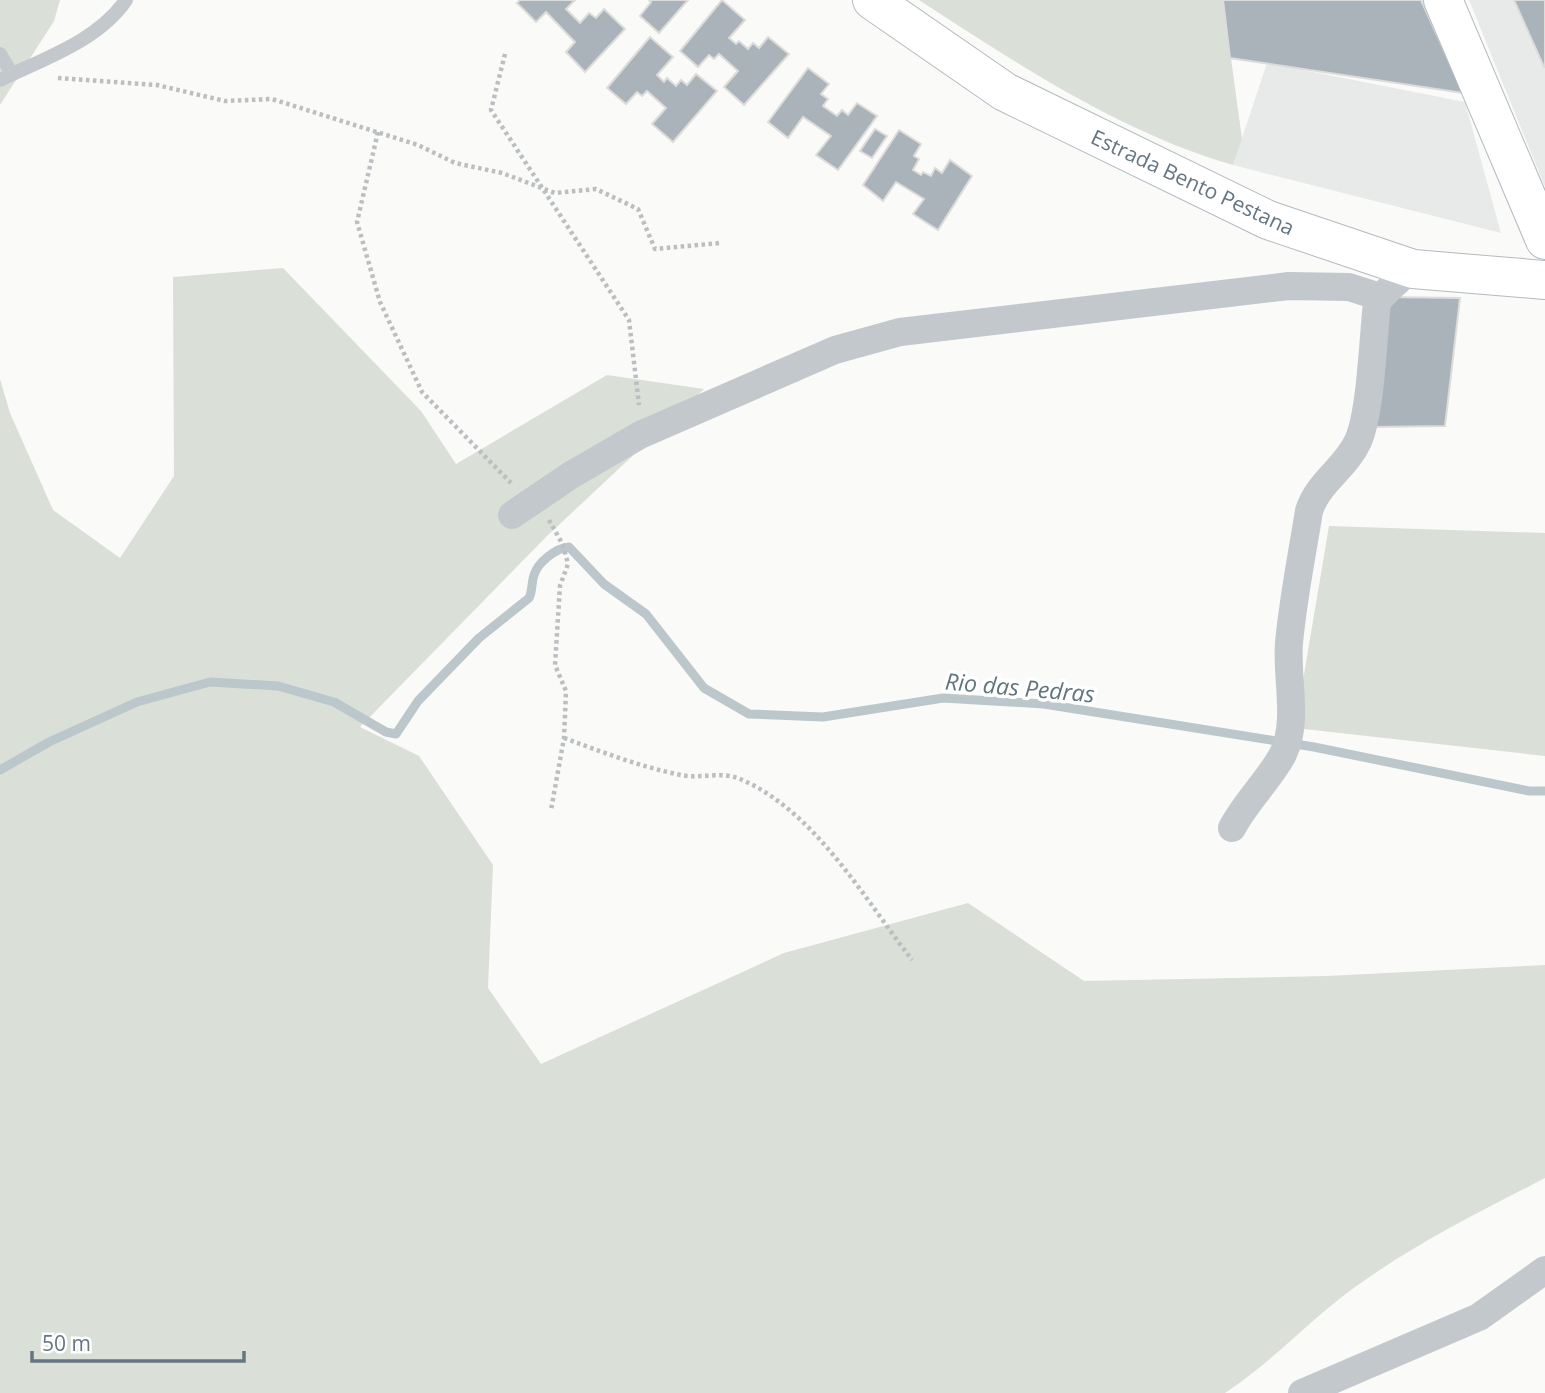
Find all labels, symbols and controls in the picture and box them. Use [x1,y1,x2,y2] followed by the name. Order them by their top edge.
[1087,123,1299,241] street label: Estrada Bento Pestana
[944,665,1096,709] water label: Rio das Pedras
[32,1320,243,1364] scale bar
[42,1329,91,1357] text: 50 m

